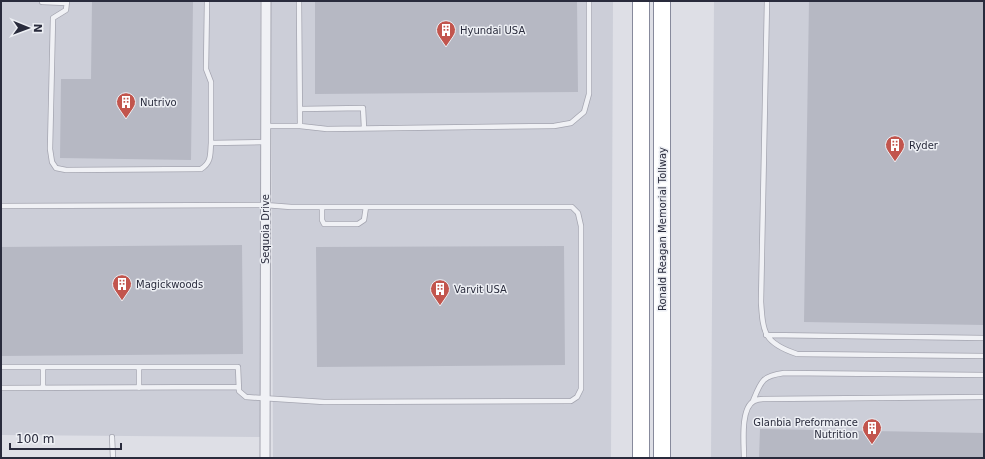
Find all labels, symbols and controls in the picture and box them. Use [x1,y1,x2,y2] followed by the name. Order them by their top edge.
[8,8,48,48] north arrow
[435,19,457,47] building icon: Hyundai USA
[31,23,44,33] text: N
[460,25,525,36] place label: Hyundai USA
[115,91,137,119] building icon: Nutrivo
[140,97,177,108] place label: Nutrivo
[884,134,906,162] building icon: Ryder
[909,140,939,151] place label: Ryder
[657,147,668,311] street label: Ronald Reagan Memorial Tollway
[260,194,271,264] street label: Sequoia Drive
[111,273,133,301] building icon: Magickwoods
[429,278,451,306] building icon: Varvit USA
[136,279,203,290] place label: Magickwoods
[454,284,507,295] place label: Varvit USA
[753,417,858,440] place label: Glanbia Preformance Nutrition
[861,417,883,445] building icon: Glanbia Preformance Nutrition
[10,425,121,451] scale bar
[16,432,54,446] text: 100 m

